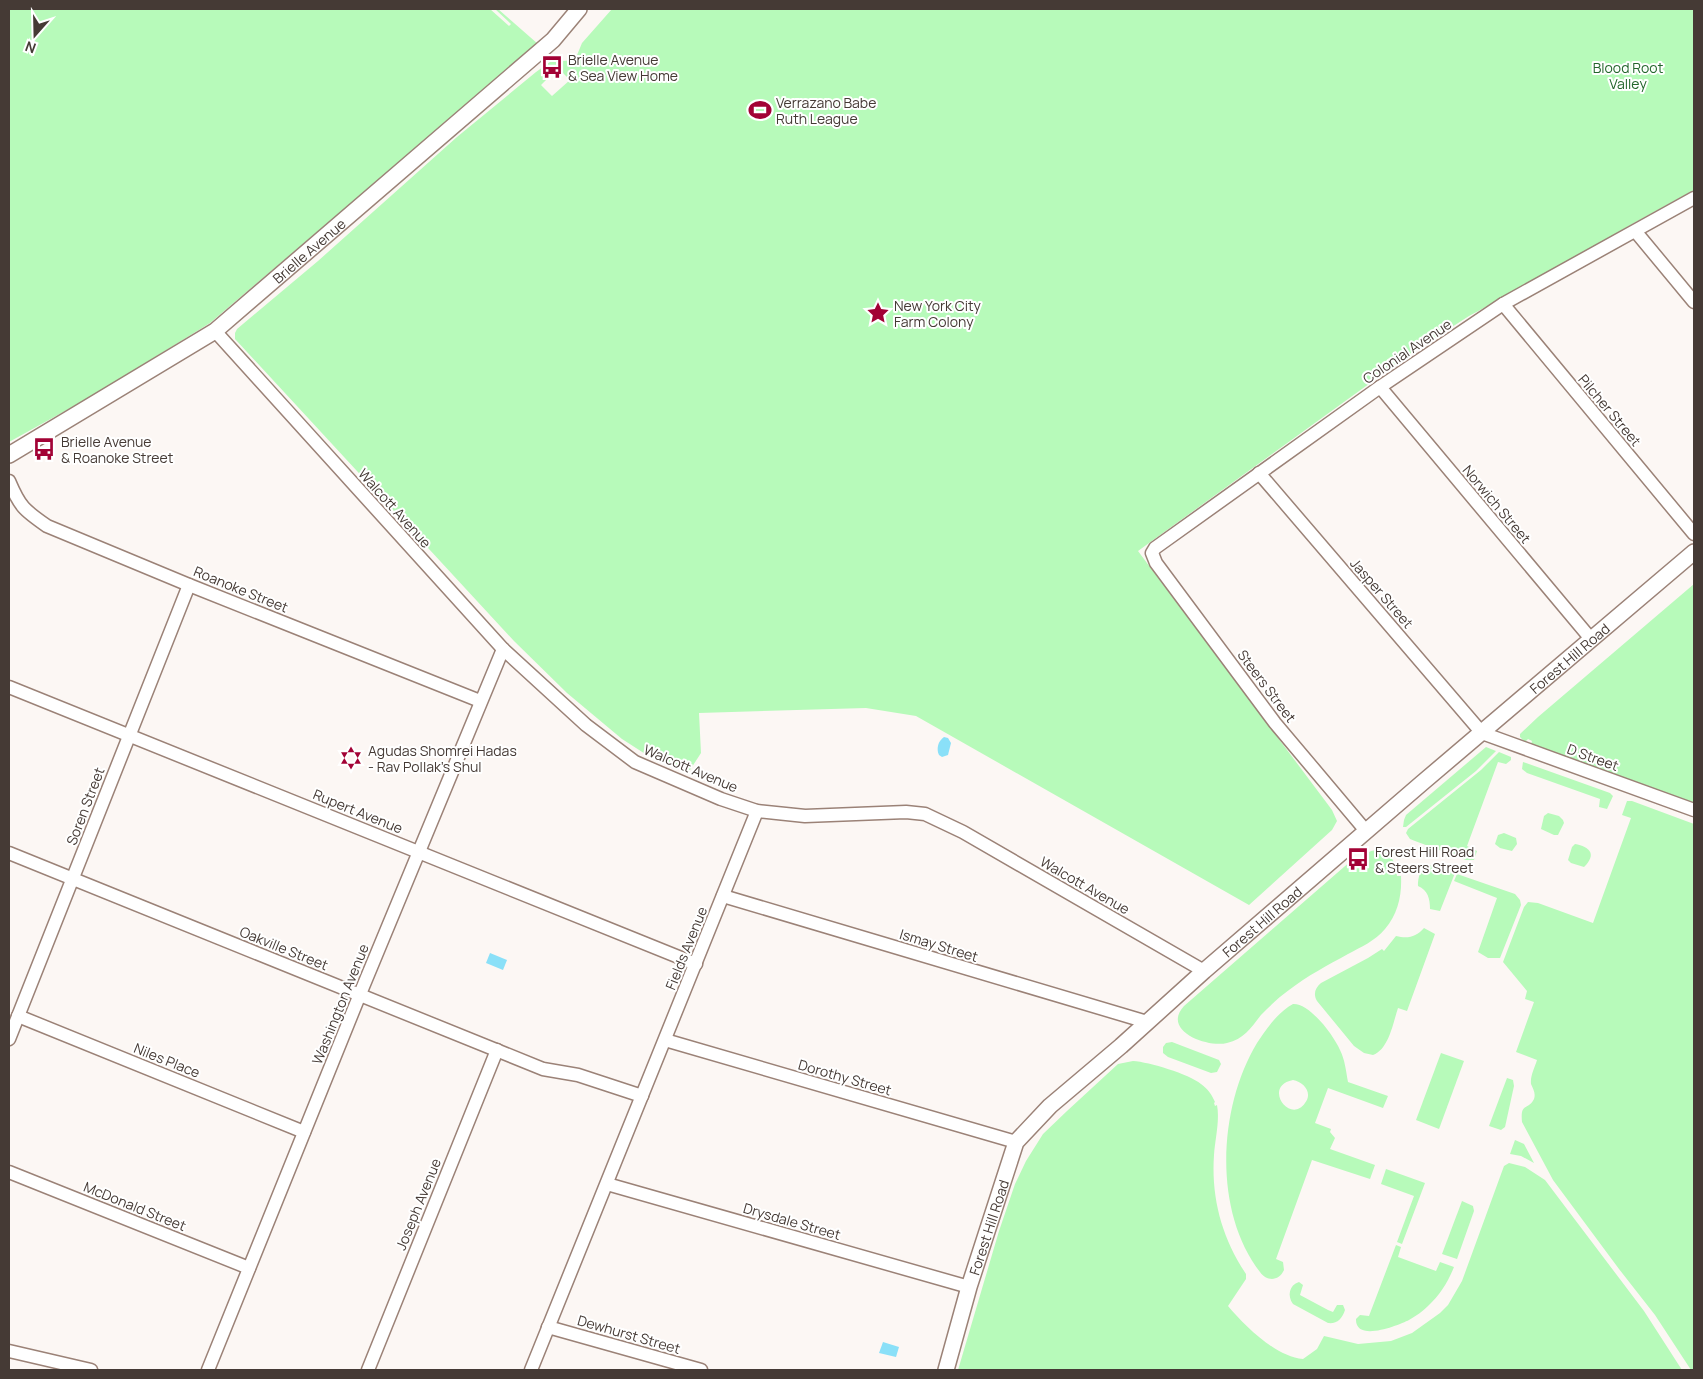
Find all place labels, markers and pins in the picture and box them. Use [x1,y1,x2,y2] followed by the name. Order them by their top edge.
[568,50,678,85] place label: Brielle Avenue & Sea View Home
[539,54,565,80] bus stop icon: Brielle Avenue & Sea View Home
[776,93,876,128] place label: Verrazano Babe Ruth League
[747,97,773,123] sports icon: Verrazano Babe Ruth League
[894,296,981,331] place label: New York City Farm Colony
[865,300,891,326] place icon: New York City Farm Colony
[61,432,174,467] place label: Brielle Avenue & Roanoke Street
[31,436,57,462] bus stop icon: Brielle Avenue & Roanoke Street
[368,741,517,776] place label: Agudas Shomrei Hadas - Rav Pollak's Shul
[338,745,364,771] synagogue icon: Agudas Shomrei Hadas - Rav Pollak's Shul
[1375,842,1474,877] place label: Forest Hill Road & Steers Street
[1345,846,1371,872] bus stop icon: Forest Hill Road & Steers Street

